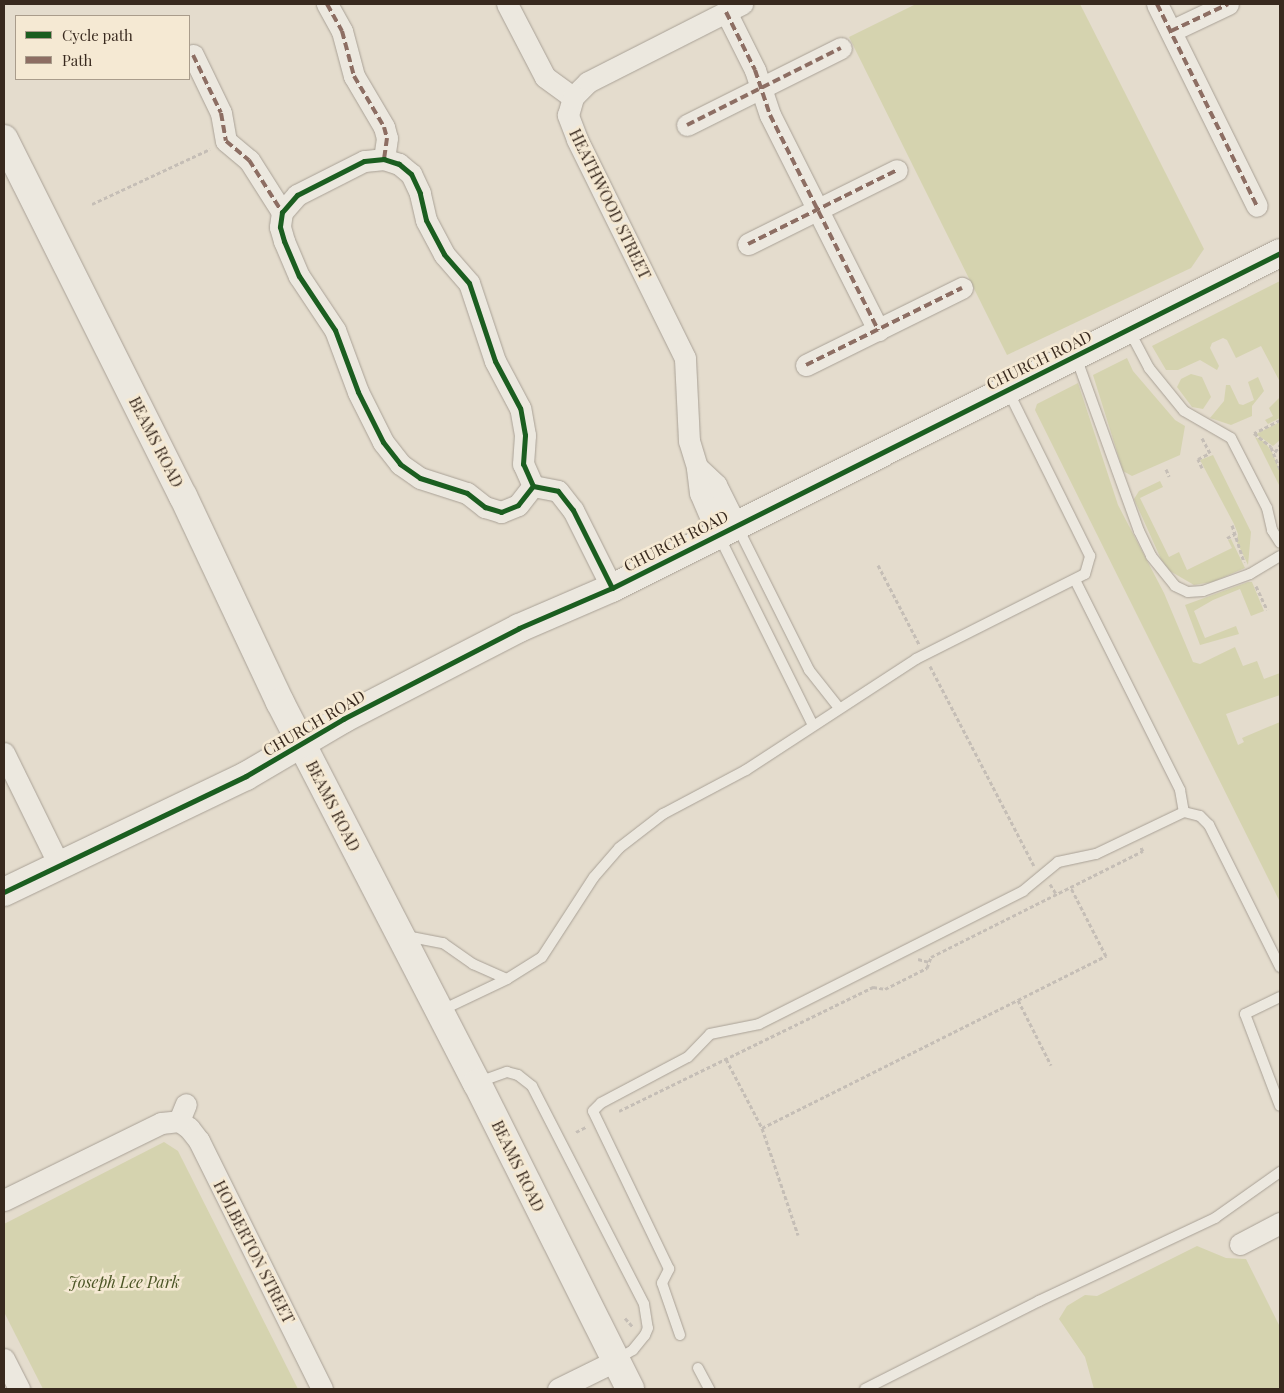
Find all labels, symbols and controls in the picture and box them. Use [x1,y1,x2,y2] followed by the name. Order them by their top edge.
[15,15,190,80] legend
[62,25,133,45] text: Cycle path
[62,50,92,70] text: Path
[565,126,655,282] street label: HEATHWOOD STREET
[983,326,1095,394] street label: CHURCH ROAD
[125,393,187,491] street label: BEAMS ROAD
[620,506,732,576] street label: CHURCH ROAD
[259,686,369,760] street label: CHURCH ROAD
[302,757,364,855] street label: BEAMS ROAD
[488,1117,548,1215] street label: BEAMS ROAD
[210,1177,298,1327] street label: HOLBERTON STREET
[68,1272,180,1292] park label: Joseph Lee Park

